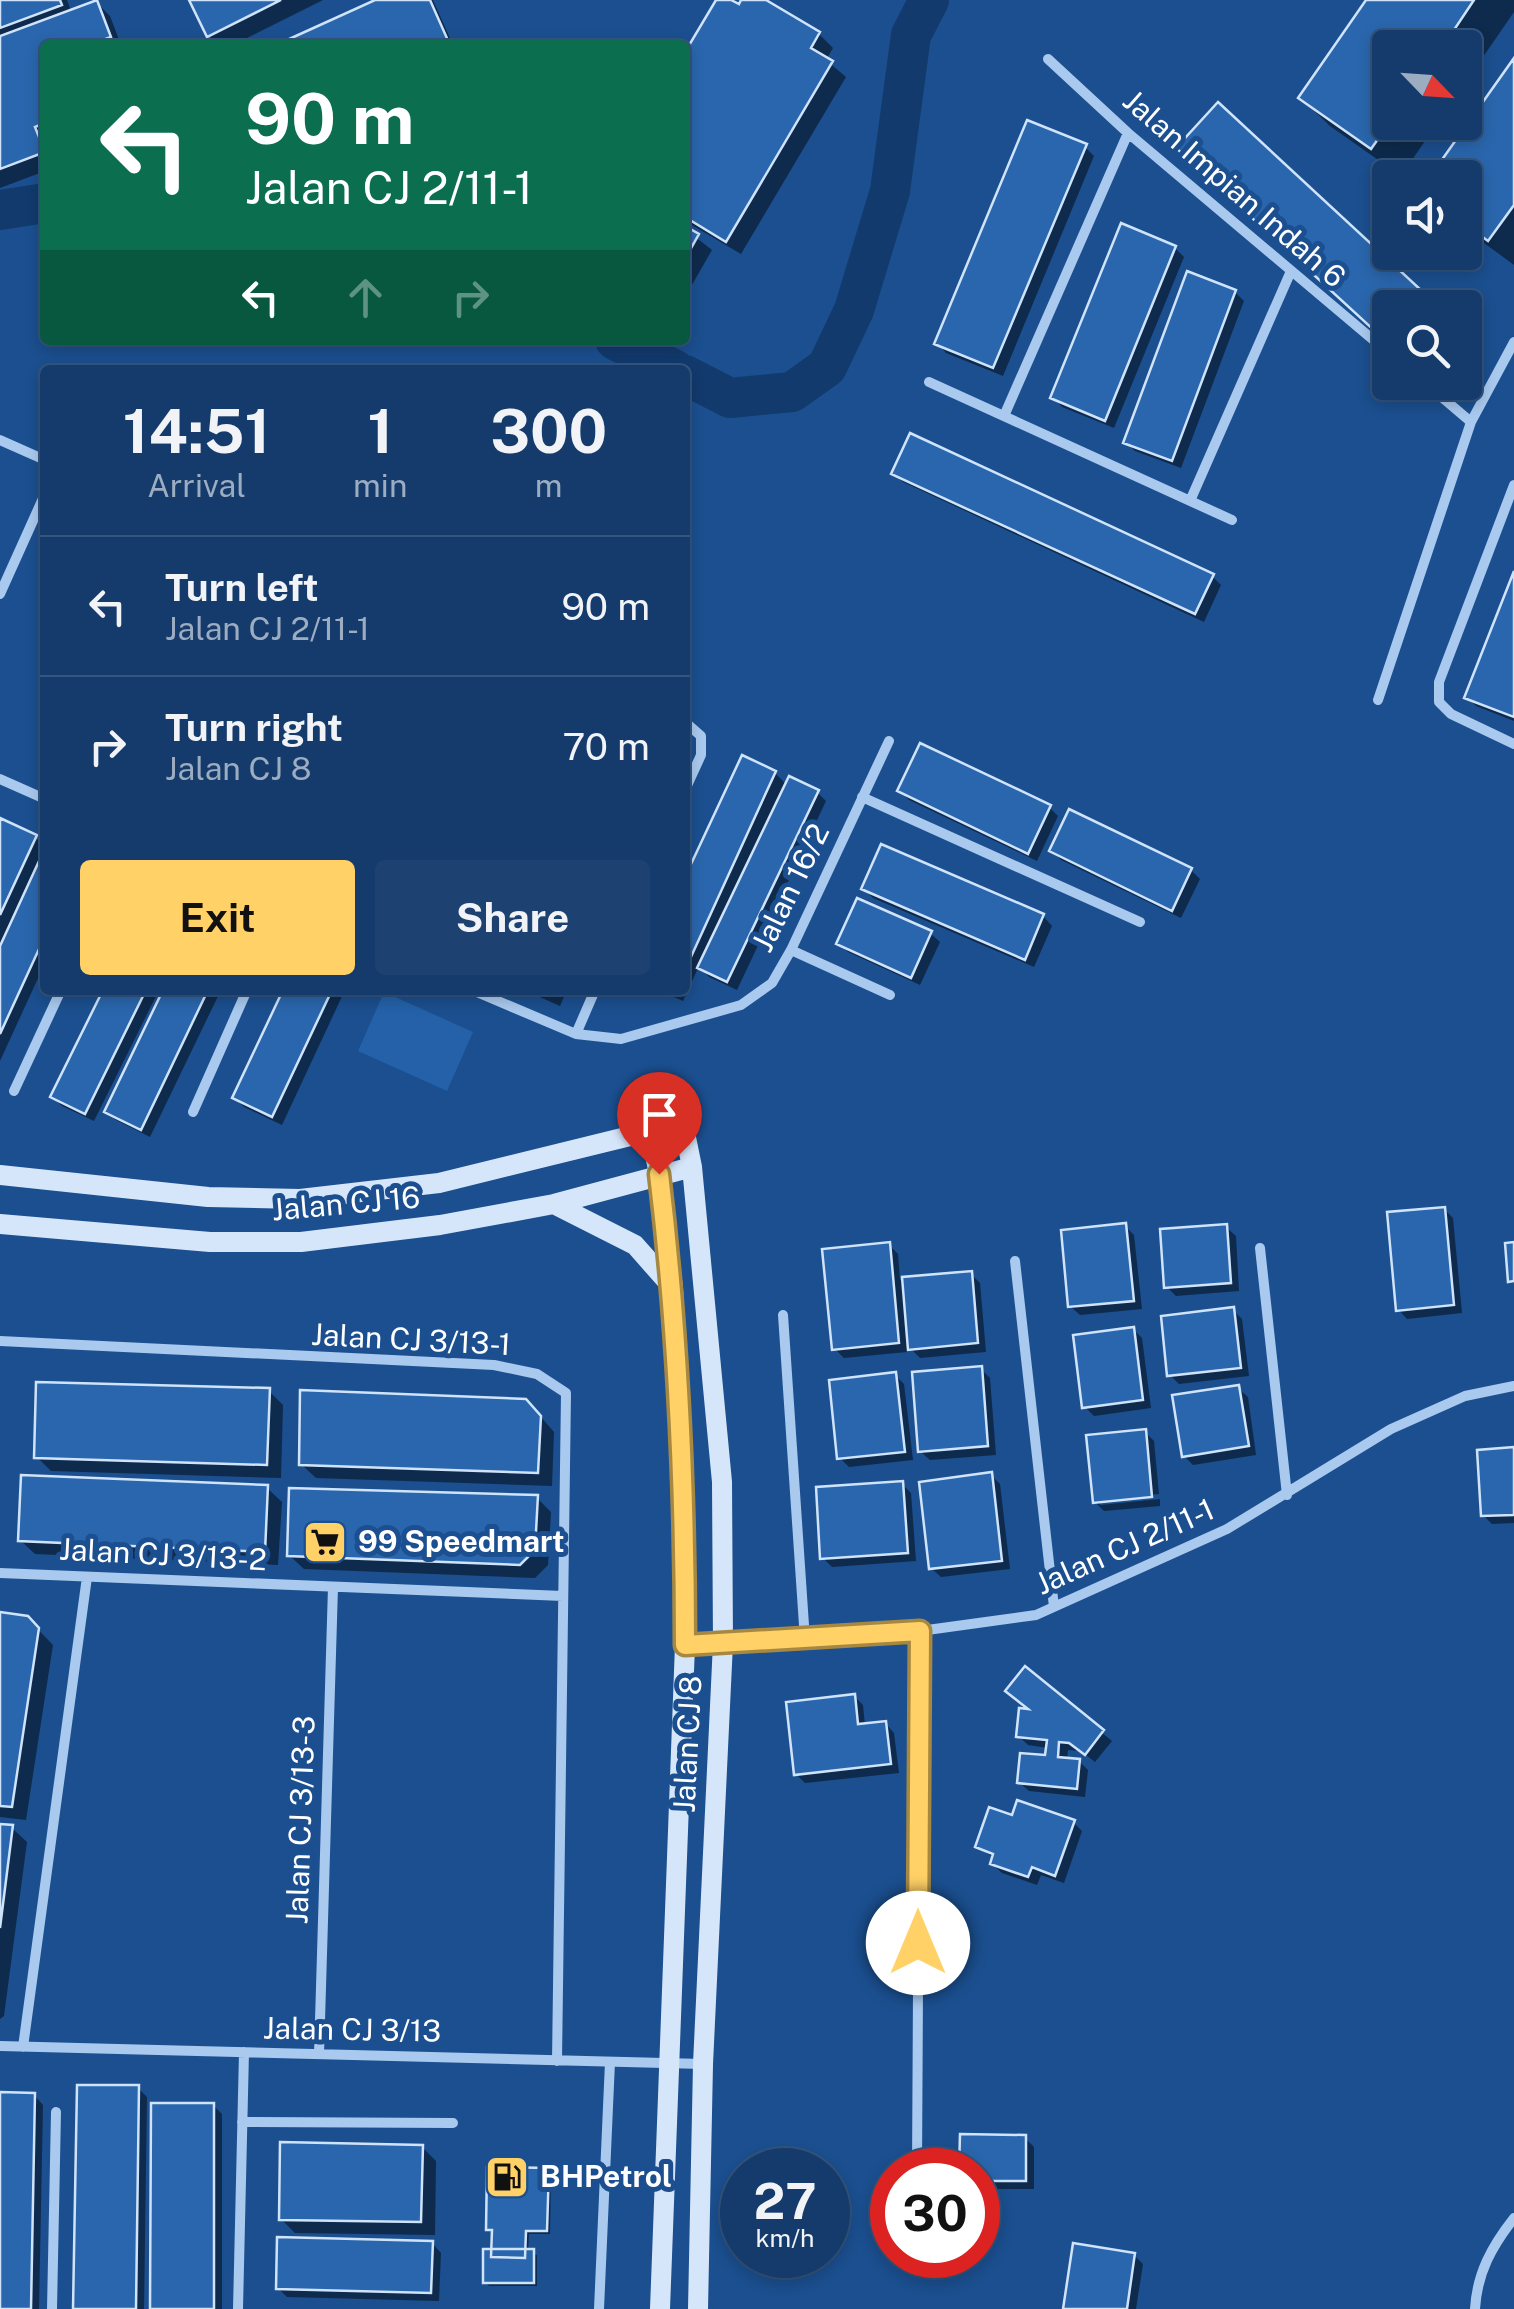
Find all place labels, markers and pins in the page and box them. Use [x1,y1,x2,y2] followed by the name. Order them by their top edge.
[617,1072,702,1175] pin
[302,1519,348,1565] supermarket icon: 99 Speedmart
[358,1523,565,1559] place label: 99 Speedmart
[484,2154,530,2200] fuel station icon: BHPetrol
[540,2158,672,2194] place label: BHPetrol

